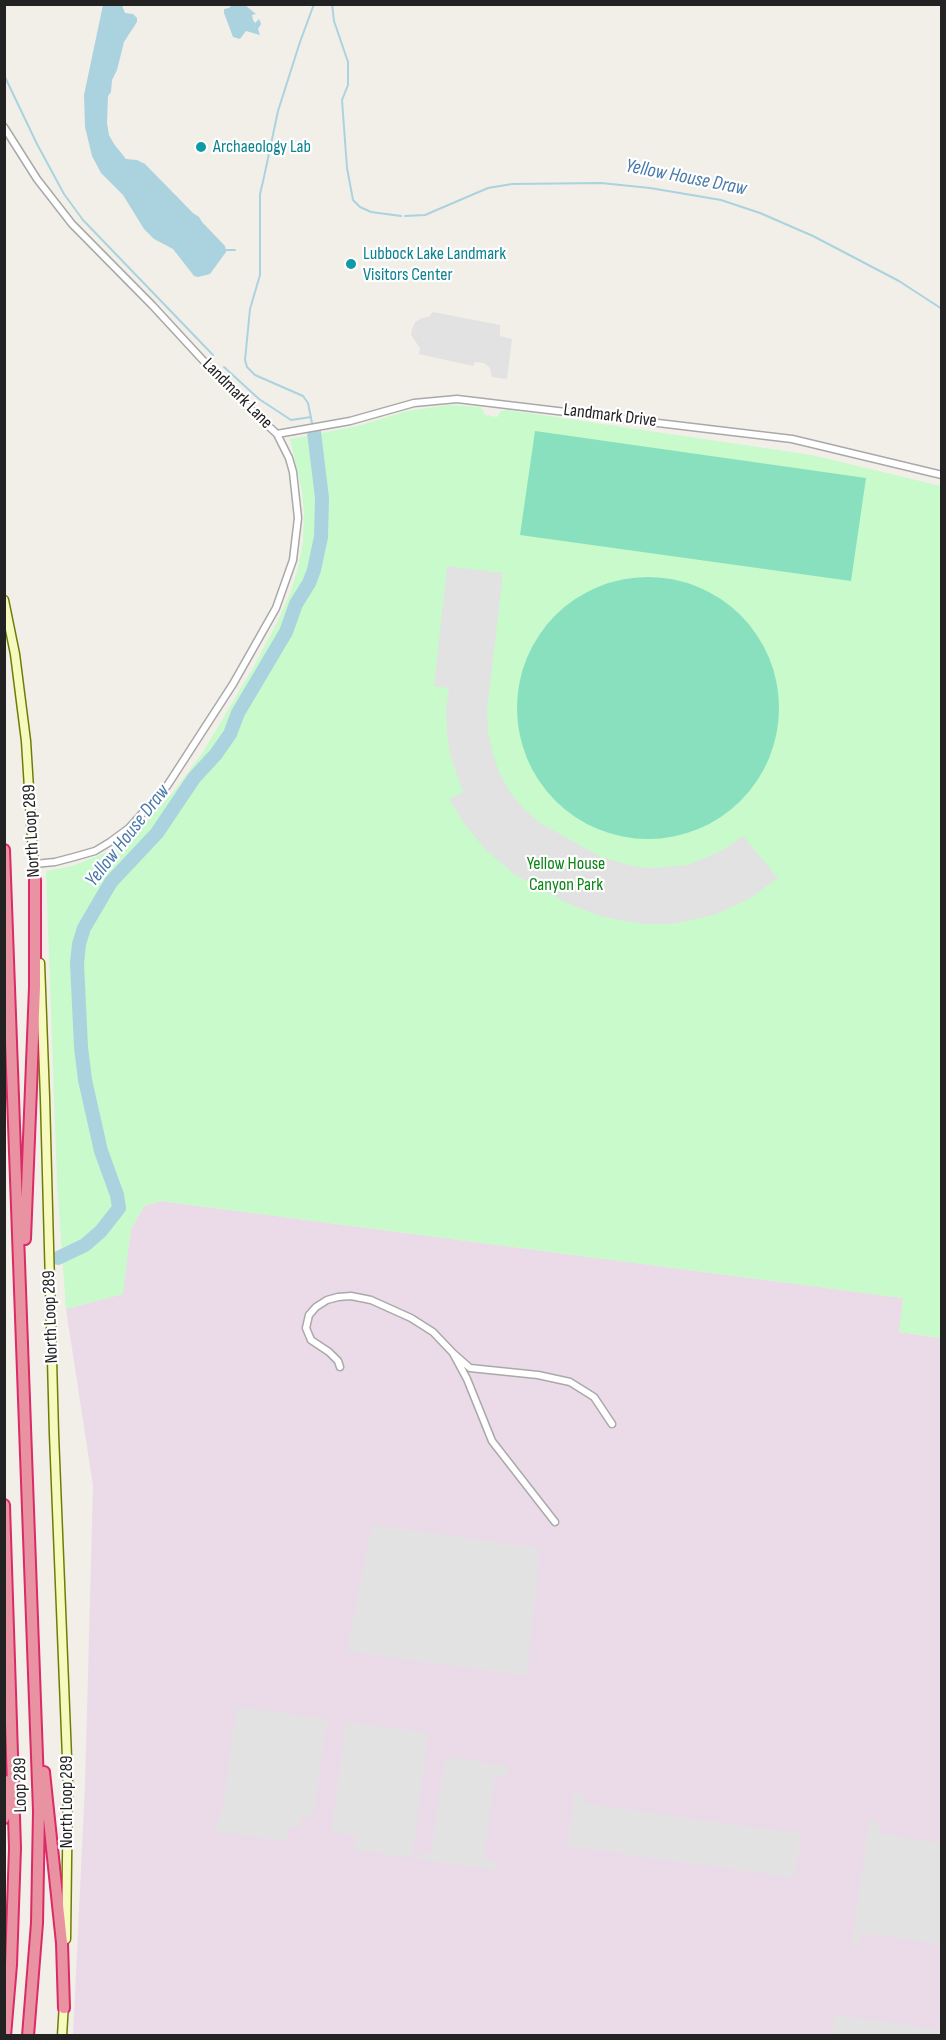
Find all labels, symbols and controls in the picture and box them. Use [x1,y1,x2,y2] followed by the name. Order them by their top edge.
[213,136,311,158] place label: Archaeology Lab
[194,140,208,154] marker: Archaeology Lab
[623,154,749,202] water label: Yellow House Draw
[363,243,506,286] place label: Lubbock Lake Landmark Visitors Center
[344,257,358,271] marker: Lubbock Lake Landmark Visitors Center
[197,354,277,434] street label: Landmark Lane
[562,400,658,432] street label: Landmark Drive
[81,780,175,892] water label: Yellow House Draw
[19,784,45,878] street label: North Loop 289
[527,853,605,896] park label: Yellow House Canyon Park
[39,1270,63,1364] street label: North Loop 289
[56,1755,78,1849] street label: North Loop 289
[10,1757,32,1813] street label: Loop 289

